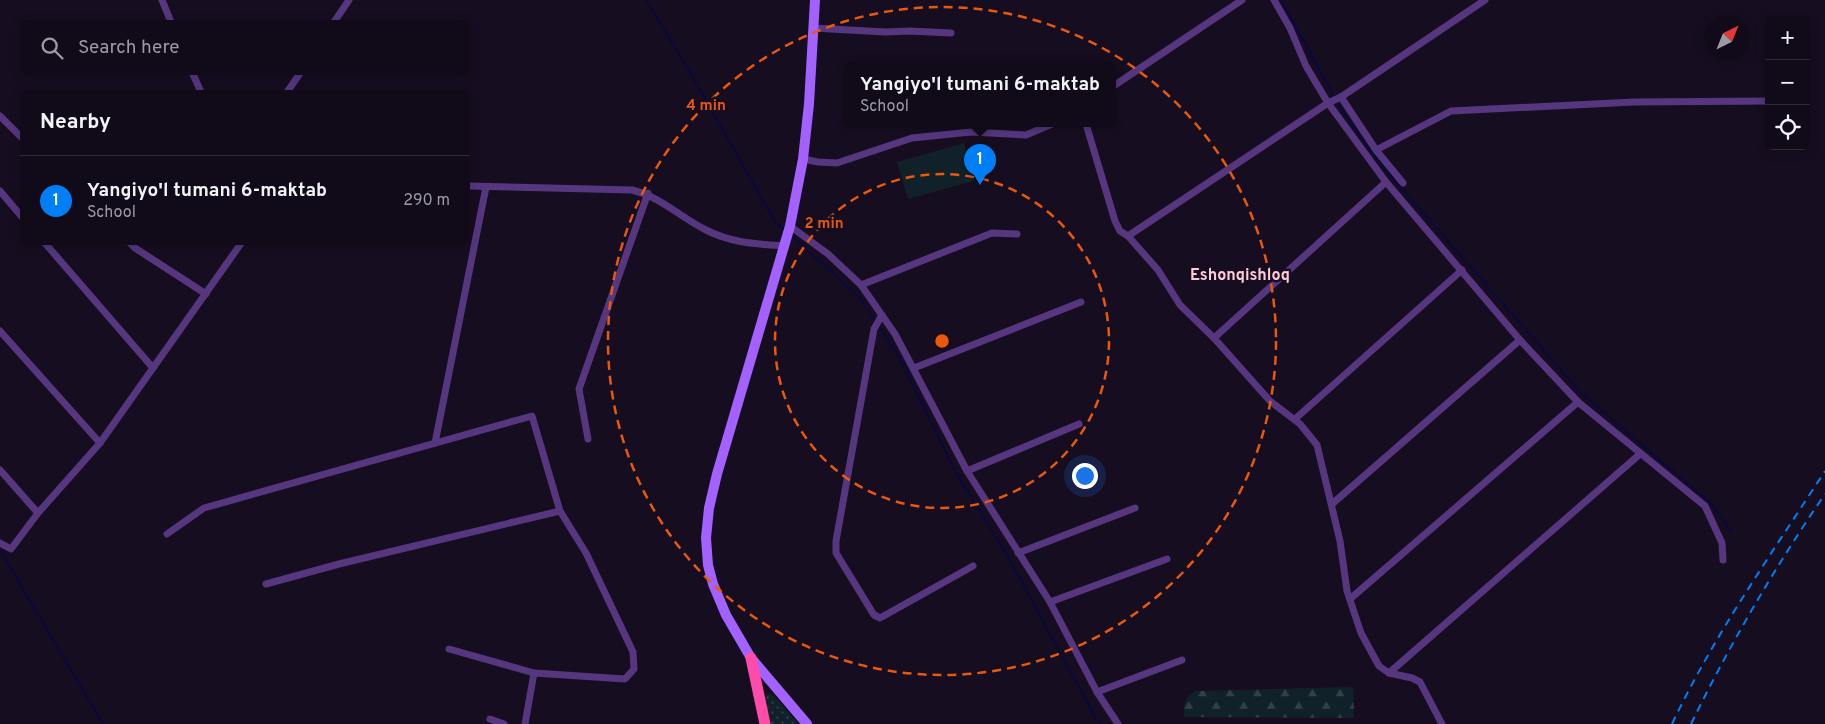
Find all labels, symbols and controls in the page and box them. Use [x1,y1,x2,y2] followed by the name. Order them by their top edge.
[1705,15,1750,60] north arrow
[1765,15,1810,150] map controls
[1765,15,1810,60] button: +
[20,20,470,75] search box
[38,34,66,62] icon: search
[78,36,180,60] text: Search here
[1765,60,1810,105] button: −
[844,62,1116,127] popup
[860,73,1100,97] text: Yangiyo'l tumani 6-maktab
[686,97,726,116] text: 4 min
[860,97,909,117] text: School
[1765,105,1810,150] button: locate
[40,109,111,136] text: Nearby
[964,144,996,185] pin: 1
[87,179,327,203] text: Yangiyo'l tumani 6-maktab
[53,191,59,211] text: 1
[403,191,450,211] text: 290 m
[87,203,136,223] text: School
[804,215,844,234] text: 2 min
[1190,266,1290,286] district label: Eshonqishloq
[933,332,951,350] centre of rings
[1072,463,1098,489] your location

